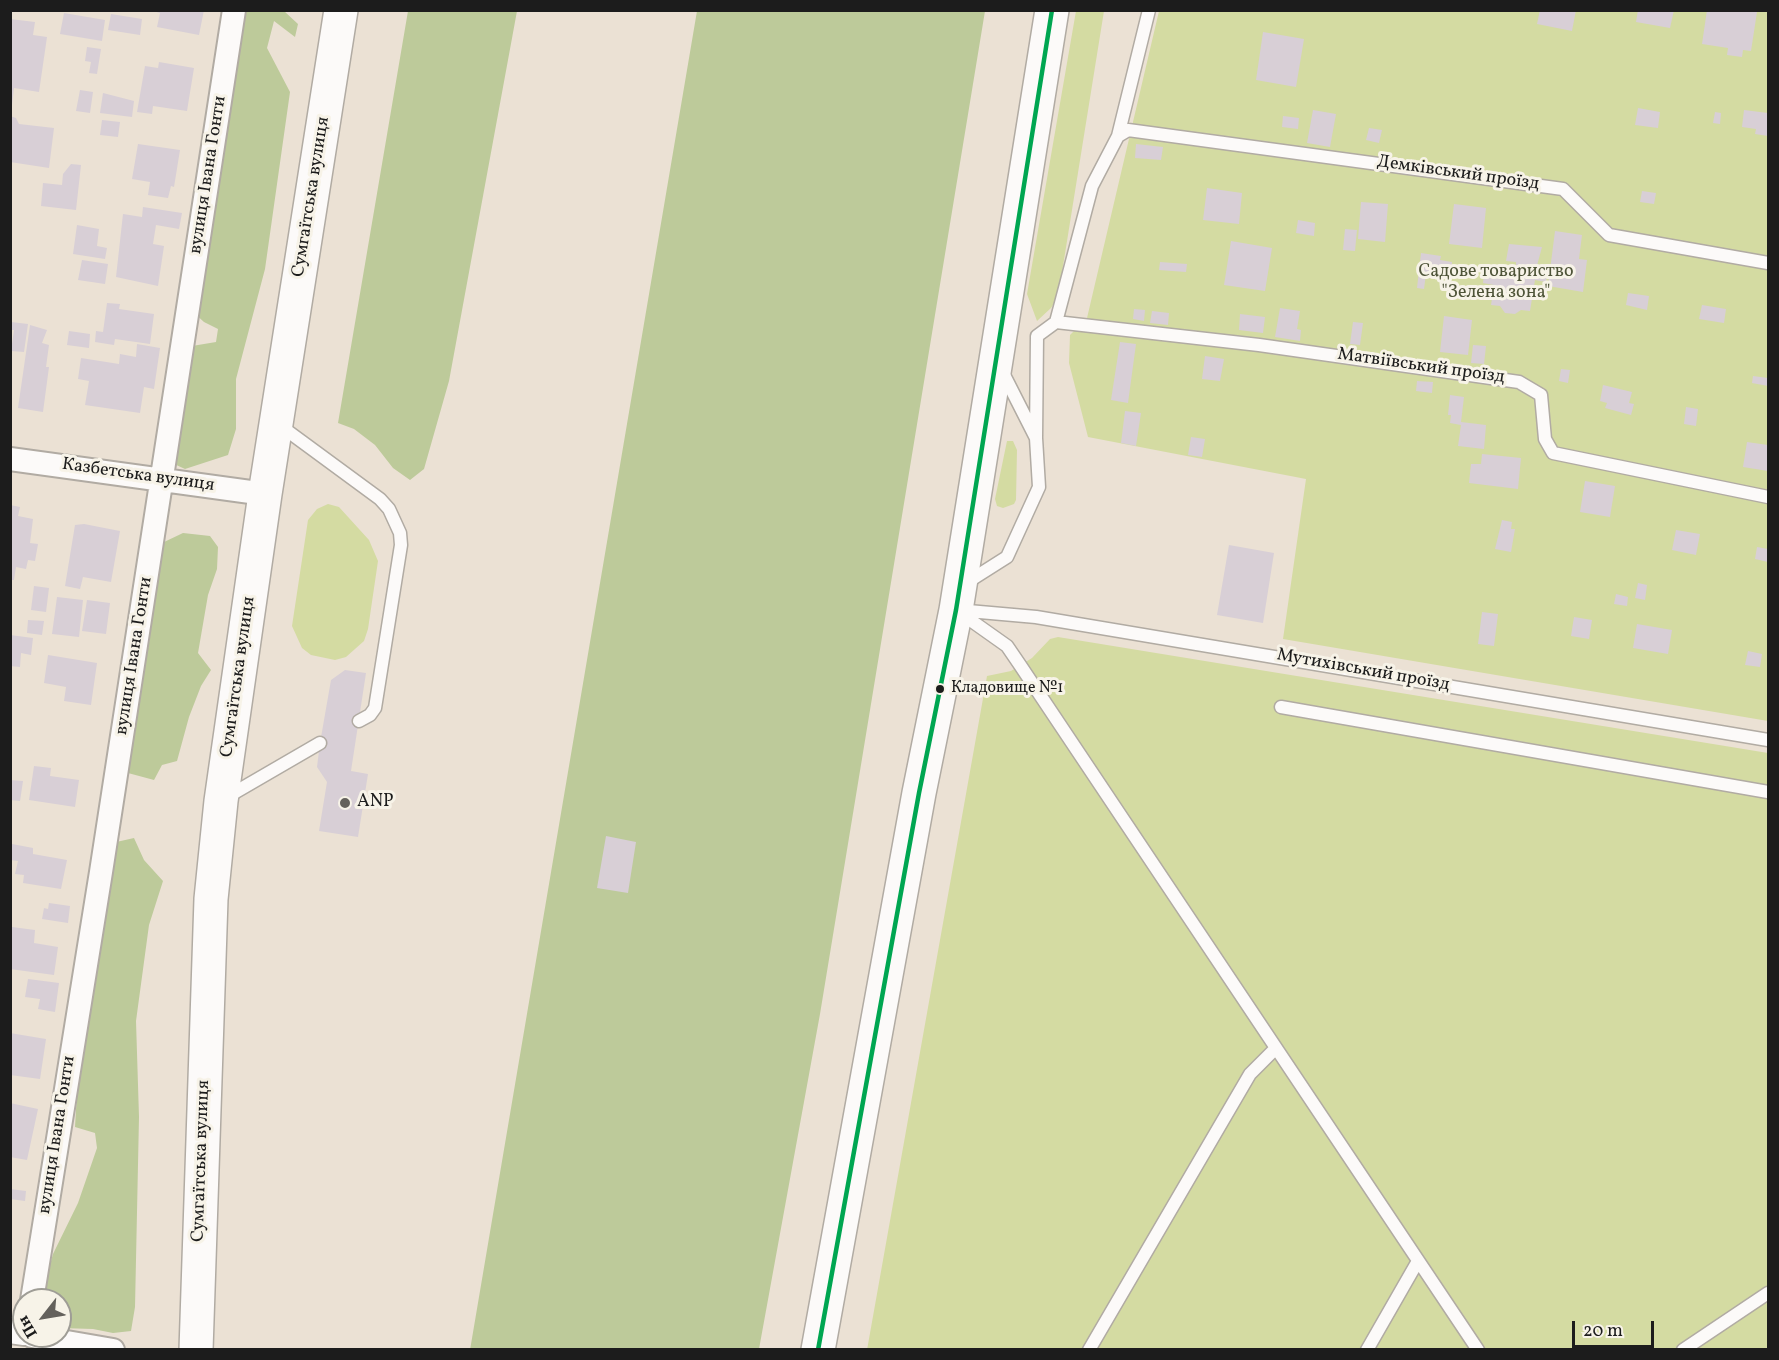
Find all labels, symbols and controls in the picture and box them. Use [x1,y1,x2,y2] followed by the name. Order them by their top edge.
[186,94,232,256] street label: вулиця Івана Гонти
[289,115,335,279] street label: Сумгаїтська вулиця
[1375,152,1541,196] street label: Демківський проїзд
[1418,262,1574,304] park label: Садове товариство "Зелена зона"
[1336,345,1506,389] street label: Матвіївський проїзд
[60,455,216,497] street label: Казбетська вулиця
[112,575,158,737] street label: вулиця Івана Гонти
[217,595,261,759] street label: Сумгаїтська вулиця
[1275,645,1451,697] street label: Мутихівський проїзд
[951,679,1064,699] place label: Кладовище №1
[934,683,946,695] marker: Кладовище №1
[357,792,393,814] place label: ANP
[338,796,352,810] marker: ANP
[35,1054,81,1216] street label: вулиця Івана Гонти
[188,1080,216,1242] street label: Сумгаїтська вулиця
[12,1288,72,1348] north arrow
[1575,1309,1658,1347] scale bar
[13,1311,44,1342] text: Пн
[1583,1319,1623,1344] text: 20 m

